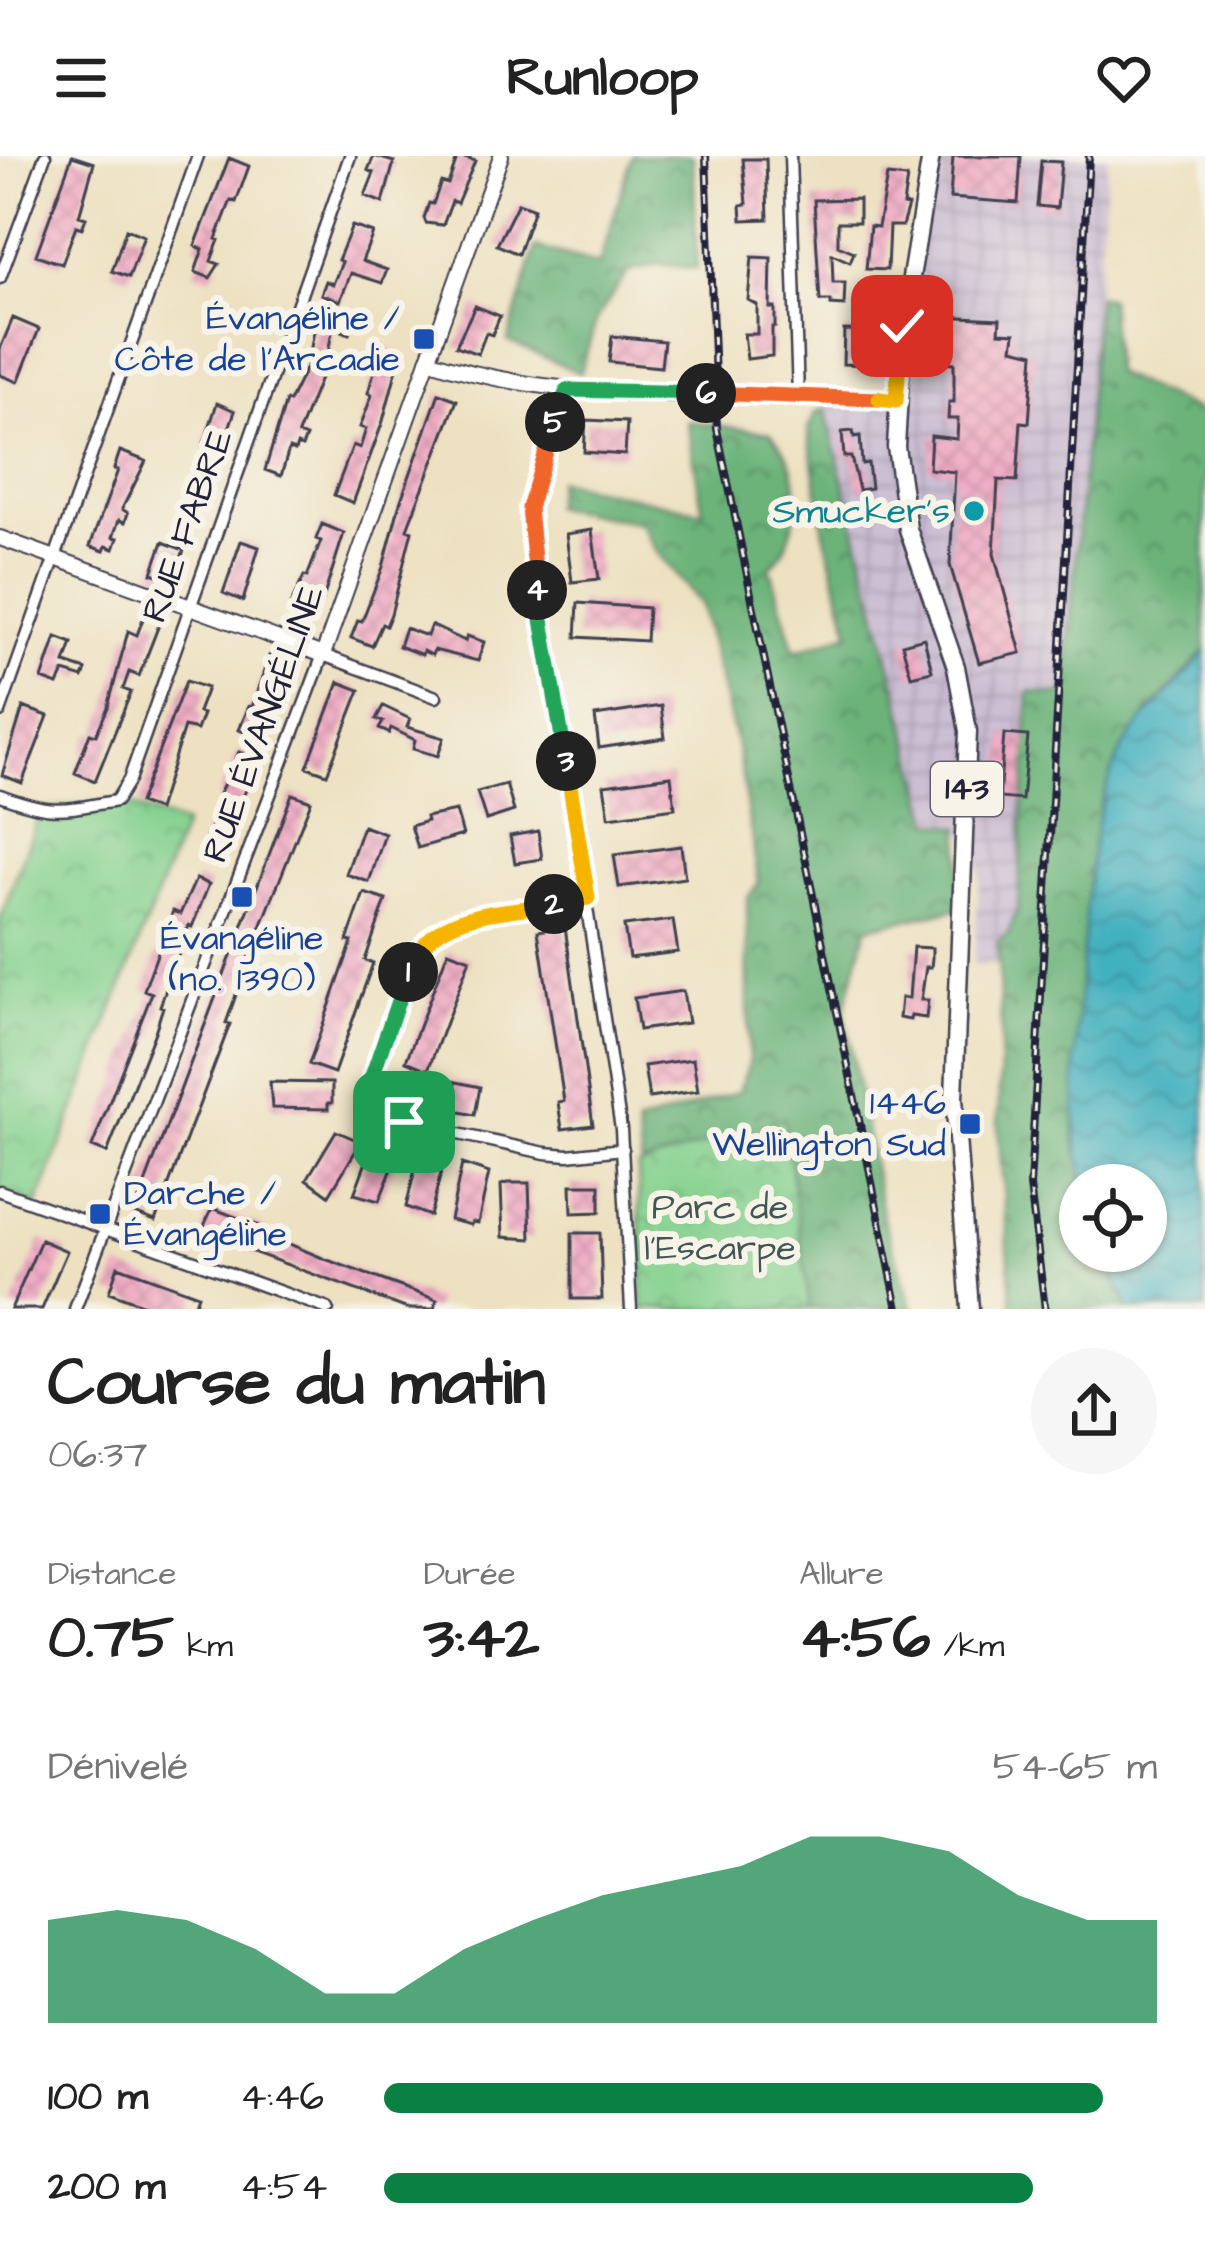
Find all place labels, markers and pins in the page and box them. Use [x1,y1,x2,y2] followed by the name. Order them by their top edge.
[851,275,953,377] pin
[115,293,400,385] place label: Évangéline / Côte de l'Arcadie
[411,326,437,352] marker: Évangéline / Côte de l'Arcadie
[676,363,736,423] pin: 6
[525,392,585,452] pin: 5
[772,486,950,537] place label: Smucker's
[961,498,987,524] marker: Smucker's
[507,560,567,620] pin: 4
[536,731,596,791] pin: 3
[524,874,584,934] pin: 2
[229,884,255,910] marker: Évangéline (no. 1390)
[161,913,323,1005] place label: Évangéline (no. 1390)
[378,942,438,1002] pin: 1
[353,1071,455,1173] pin
[712,1078,946,1171] place label: 1446 Wellington Sud
[957,1111,983,1137] marker: 1446 Wellington Sud
[124,1168,287,1261] place label: Darche / Évangéline
[87,1201,113,1227] marker: Darche / Évangéline

